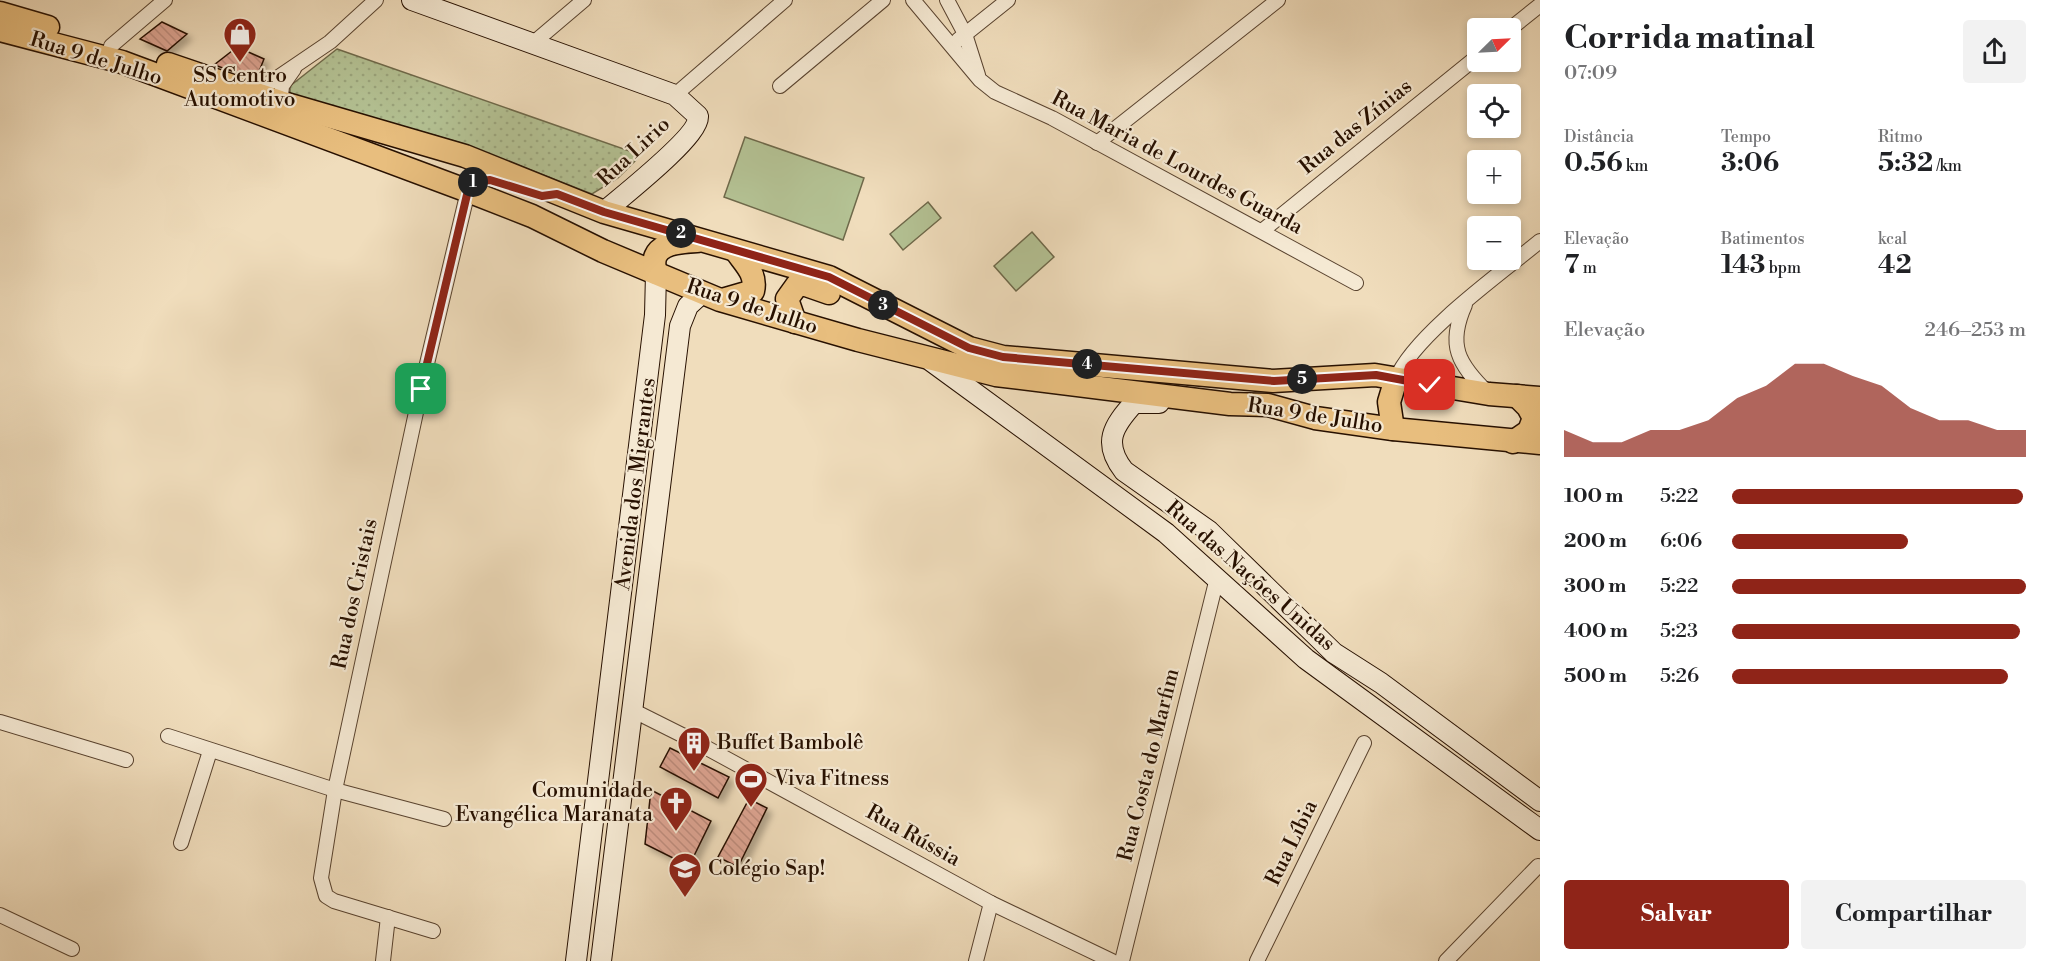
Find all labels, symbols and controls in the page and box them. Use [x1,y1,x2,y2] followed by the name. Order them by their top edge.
[222,16,258,63] shop icon: SS Centro Automotivo
[1467,18,1521,72] north arrow
[1467,18,1521,270] map controls
[1564,18,1815,59] text: Corrida matinal
[1963,20,2026,83] button: share
[27,27,165,91] street label: Rua 9 de Julho
[1564,61,1617,86] text: 07:09
[183,63,296,113] place label: SS Centro Automotivo
[1294,74,1418,180] street label: Rua das Zínias
[1467,84,1521,138] button: locate
[1047,86,1307,241] street label: Rua Maria de Lourdes Guarda
[592,112,676,192] street label: Rua Lirio
[1564,127,1634,147] text: Distância
[1721,127,1771,147] text: Tempo
[1878,127,1923,147] text: Ritmo
[1564,147,1623,179] text: 0.56
[1721,147,1779,179] text: 3:06
[1878,147,1933,179] text: 5:32
[1467,150,1521,204] button: +
[1623,156,1648,176] text: km
[1933,156,1962,176] text: /km
[458,167,488,197] pin: 1
[469,172,477,192] text: 1
[1467,216,1521,270] button: −
[666,218,696,248] pin: 2
[676,223,686,243] text: 2
[1564,229,1629,249] text: Elevação
[1721,229,1804,249] text: Batimentos
[1878,229,1907,249] text: kcal
[1564,249,1579,281] text: 7
[1721,249,1765,281] text: 143
[1878,249,1912,281] text: 42
[1579,258,1597,278] text: m
[1765,258,1801,278] text: bpm
[683,273,821,341] street label: Rua 9 de Julho
[868,290,898,320] pin: 3
[878,295,888,315] text: 3
[1564,318,1645,343] text: Elevação
[1925,318,2026,343] text: 246–253 m
[1072,349,1102,379] pin: 4
[1082,354,1092,374] text: 4
[1404,359,1455,410] pin
[395,363,446,414] pin
[1287,364,1317,394] pin: 5
[1413,368,1446,401] icon: check
[1297,369,1307,389] text: 5
[404,372,437,405] icon: arrive
[610,376,662,593] street label: Avenida dos Migrantes
[1245,392,1385,440] street label: Rua 9 de Julho
[1564,484,1623,509] text: 100 m
[1660,484,1698,509] text: 5:22
[1160,495,1340,657] street label: Rua das Nações Unidas
[326,516,384,672] street label: Rua dos Cristais
[1564,529,1627,554] text: 200 m
[1660,529,1702,554] text: 6:06
[1564,574,1627,599] text: 300 m
[1660,574,1698,599] text: 5:22
[1564,619,1628,644] text: 400 m
[1660,619,1698,644] text: 5:23
[1564,664,1627,689] text: 500 m
[1660,664,1699,689] text: 5:26
[1112,666,1186,864] street label: Rua Costa do Marfim
[676,725,712,772] building icon: Buffet Bambolê
[716,730,864,756] place label: Buffet Bambolê
[733,761,769,808] sports icon: Viva Fitness
[773,766,889,792] place label: Viva Fitness
[455,778,653,828] place label: Comunidade Evangélica Maranata
[658,785,694,832] church icon: Comunidade Evangélica Maranata
[1260,796,1324,890] street label: Rua Líbia
[861,799,965,873] street label: Rua Rússia
[667,851,703,898] school or university icon: Colégio Sap!
[708,856,825,882] place label: Colégio Sap!
[1564,880,1789,949] button: Salvar
[1801,880,2026,949] button: Compartilhar

